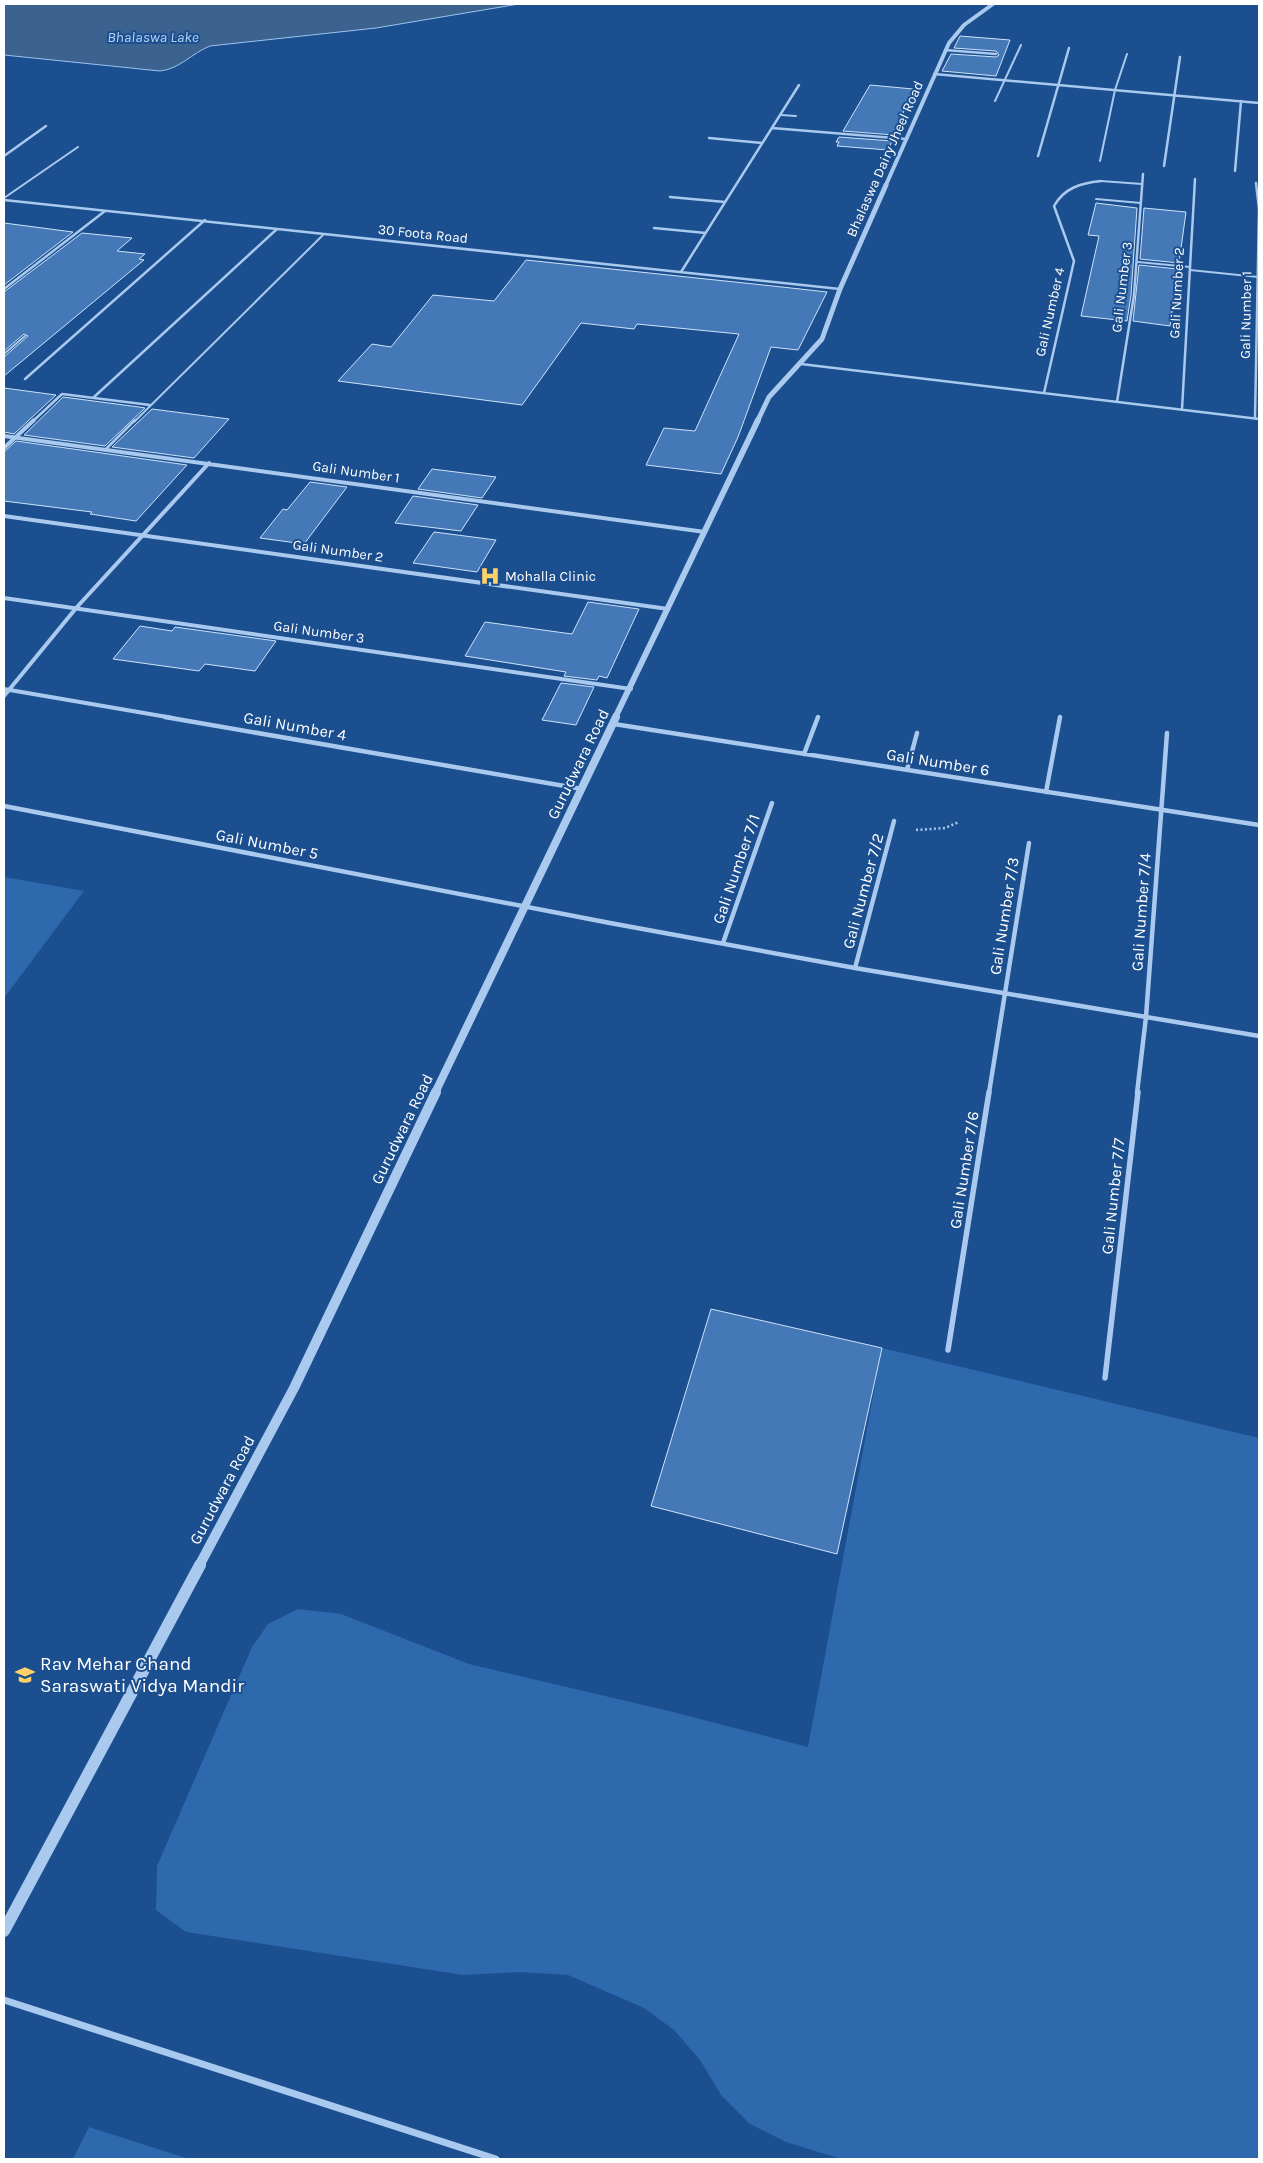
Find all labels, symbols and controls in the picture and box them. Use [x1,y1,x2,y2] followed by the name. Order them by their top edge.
[107,28,199,46] water label: Bhalaswa Lake
[843,78,927,240] street label: Bhalaswa Dairy Jheel Road
[377,221,469,247] street label: 30 Foota Road
[1108,241,1136,333] street label: Gali Number 3
[1166,247,1188,339] street label: Gali Number 2
[1031,266,1069,358] street label: Gali Number 4
[1237,271,1255,359] street label: Gali Number 1
[311,457,401,487] street label: Gali Number 1
[292,536,384,566] street label: Gali Number 2
[479,565,501,587] hospital icon: Mohalla Clinic
[505,568,596,585] place label: Mohalla Clinic
[273,617,365,647] street label: Gali Number 3
[543,706,613,822] street label: Gurudwara Road
[242,708,348,744] street label: Gali Number 4
[885,744,991,780] street label: Gali Number 6
[708,812,764,926] street label: Gali Number 7/1
[214,825,320,863] street label: Gali Number 5
[838,831,888,951] street label: Gali Number 7/2
[1127,852,1155,972] street label: Gali Number 7/4
[985,856,1023,976] street label: Gali Number 7/3
[367,1071,437,1187] street label: Gurudwara Road
[945,1110,983,1230] street label: Gali Number 7/6
[1097,1136,1129,1255] street label: Gali Number 7/7
[185,1432,259,1548] street label: Gurudwara Road
[40,1653,244,1697] place label: Rav Mehar Chand Saraswati Vidya Mandir
[14,1664,36,1686] school or university icon: Rav Mehar Chand Saraswati Vidya Mandir

